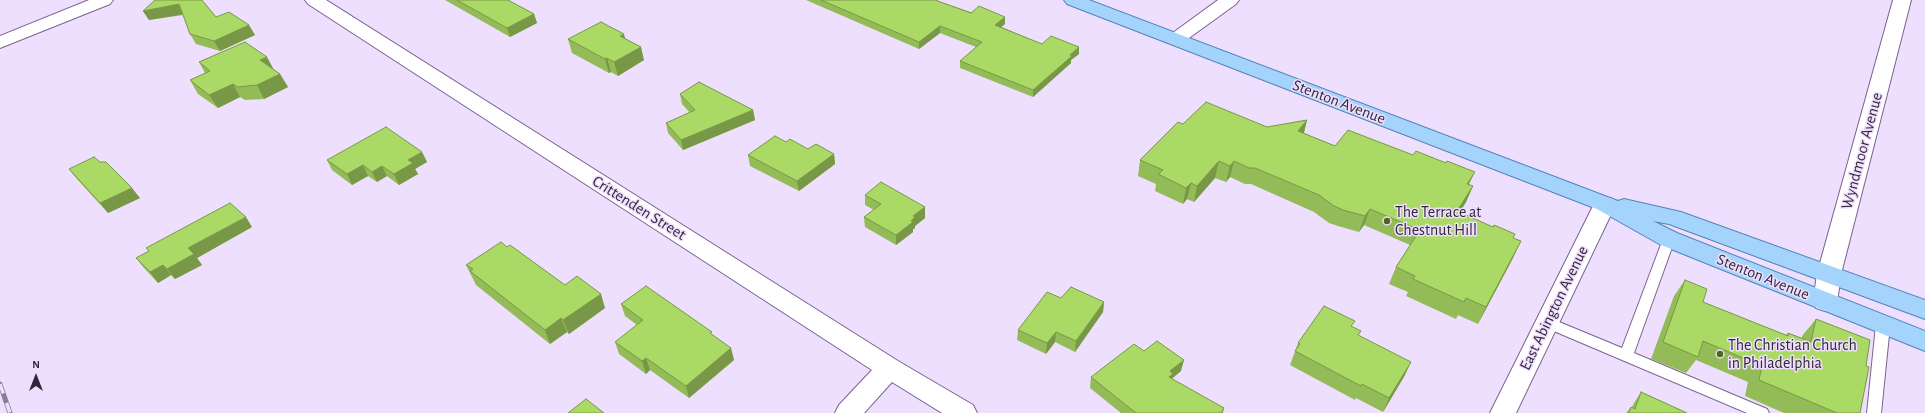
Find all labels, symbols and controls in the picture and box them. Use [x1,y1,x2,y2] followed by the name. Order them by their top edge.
[1290,75,1388,129] street label: Stenton Avenue
[1837,91,1887,211] street label: Wyndmoor Avenue
[589,172,689,244] street label: Crittenden Street
[1395,202,1481,240] place label: The Terrace at Chestnut Hill
[1382,216,1392,226] marker: The Terrace at Chestnut Hill
[1516,243,1592,373] street label: East Abington Avenue
[1714,250,1812,304] street label: Stenton Avenue
[1728,335,1857,373] place label: The Christian Church in Philadelphia
[1715,349,1725,359] marker: The Christian Church in Philadelphia
[16,357,56,397] north arrow
[32,359,40,370] text: N

